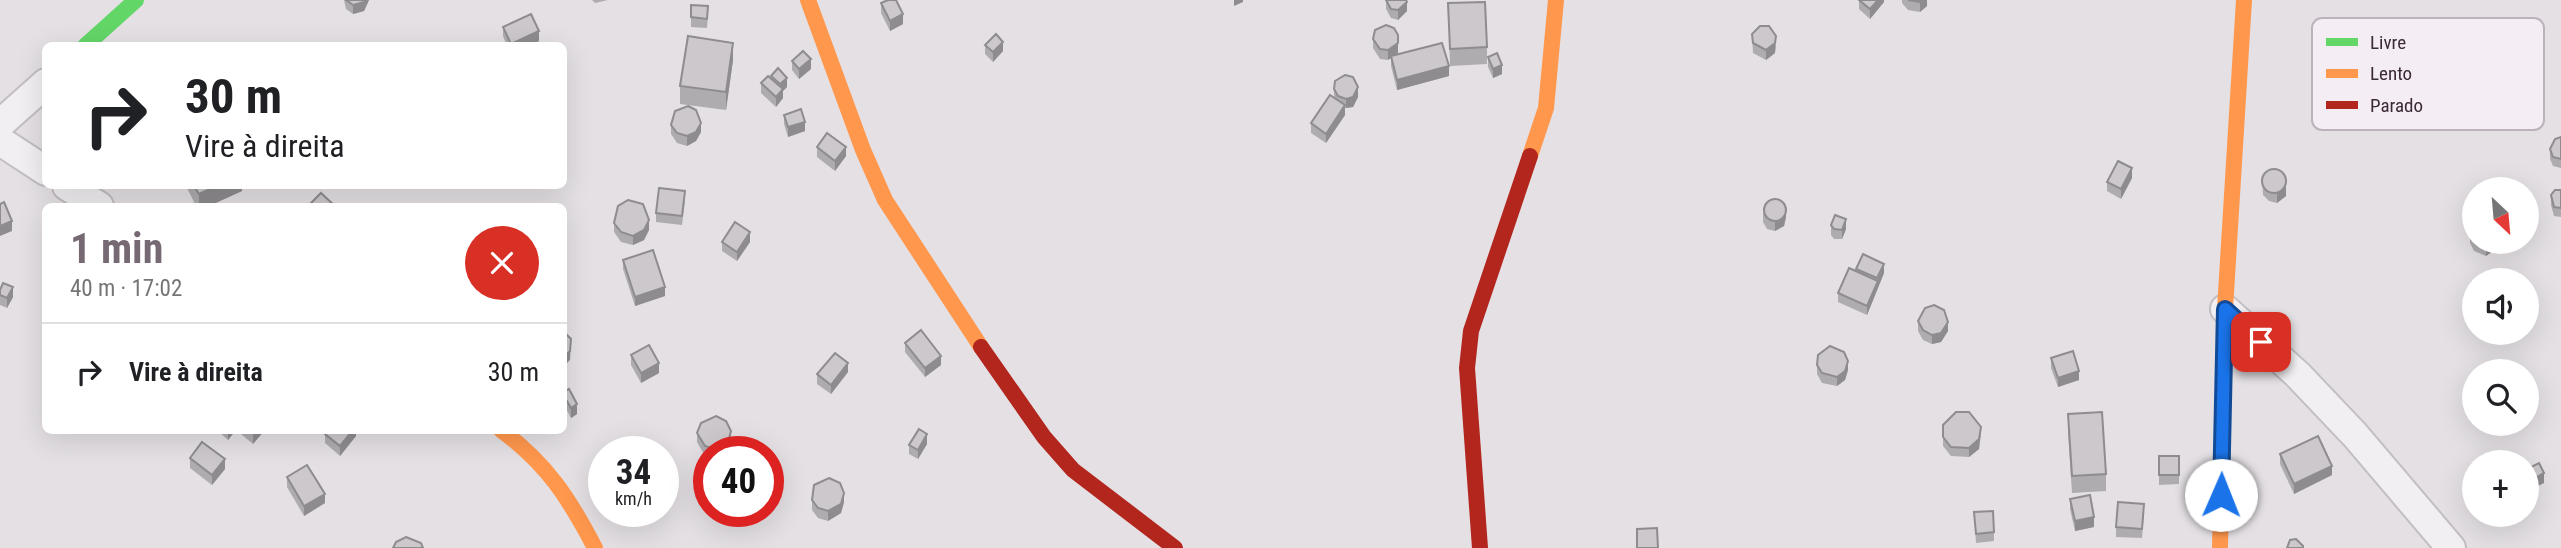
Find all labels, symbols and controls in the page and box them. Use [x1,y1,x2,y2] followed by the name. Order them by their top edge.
[2312,18,2544,130] legend
[2370,31,2406,54] text: Livre
[2370,62,2412,85] text: Lento
[185,68,282,125] text: 30 m
[70,70,161,161] icon: right
[2370,94,2423,117] text: Parado
[185,127,345,165] text: Vire à direita
[2462,177,2539,254] north arrow
[2462,177,2539,527] map controls
[70,224,163,273] text: 1 min
[465,226,539,300] button: close
[2462,268,2539,345] button: sound
[70,275,182,302] text: 40 m · 17:02
[2231,312,2291,372] pin
[2242,323,2280,361] icon: arrive
[70,353,108,391] icon: right
[129,357,263,387] text: Vire à direita
[488,357,539,387] text: 30 m
[2462,359,2539,436] button: search
[693,436,784,527] speed limit sign: 40
[2462,450,2539,527] button: +
[616,452,651,493] text: 34
[2184,458,2258,532] position arrow
[615,488,652,509] text: km/h

